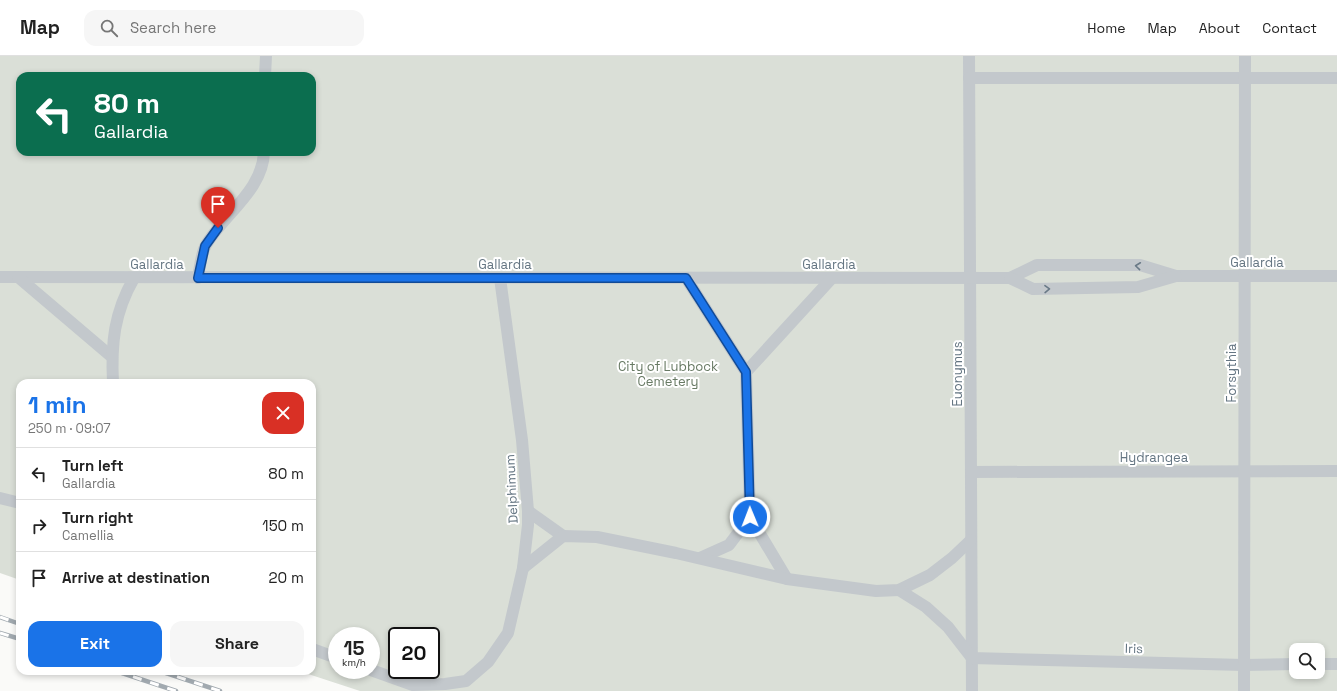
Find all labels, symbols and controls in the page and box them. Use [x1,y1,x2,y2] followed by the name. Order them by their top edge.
[84,10,364,46] search box
[20,15,60,40] text: Map
[98,17,120,39] icon: search
[130,18,216,37] text: Search here
[1087,19,1125,37] text: Home
[1147,19,1177,37] text: Map
[1199,19,1240,37] text: About
[1262,19,1317,37] text: Contact
[94,85,160,121] text: 80 m
[28,88,80,140] icon: left
[94,120,168,143] text: Gallardia
[201,187,235,228] pin
[207,193,229,215] icon: arrive
[1230,254,1284,271] street label: Gallardia
[130,256,184,273] street label: Gallardia
[478,256,532,273] street label: Gallardia
[802,256,856,273] street label: Gallardia
[1135,262,1142,271] one-way arrow
[1044,285,1050,293] one-way arrow
[949,341,966,407] street label: Euonymus
[1223,343,1240,403] street label: Forsythia
[618,358,718,390] park label: City of Lubbock Cemetery
[28,389,87,420] text: 1 min
[262,392,304,434] button: close
[28,420,111,437] text: 250 m · 09:07
[1120,449,1189,466] street label: Hydrangea
[501,454,522,524] street label: Delphimum
[62,456,124,475] text: Turn left
[28,463,50,485] icon: left
[268,464,304,483] text: 80 m
[62,475,116,492] text: Gallardia
[729,496,771,538] position arrow
[62,508,133,527] text: Turn right
[28,515,50,537] icon: right
[262,516,304,535] text: 150 m
[62,527,114,544] text: Camellia
[28,567,50,589] icon: arrive
[62,568,210,587] text: Arrive at destination
[269,568,304,587] text: 20 m
[28,621,162,667] button: Exit
[170,621,304,667] button: Share
[388,627,440,679] speed limit sign: 20
[343,635,365,661] text: 15
[1125,640,1143,657] street label: Iris
[1289,643,1325,679] map controls
[1289,643,1325,679] button: search
[342,656,366,669] text: km/h

